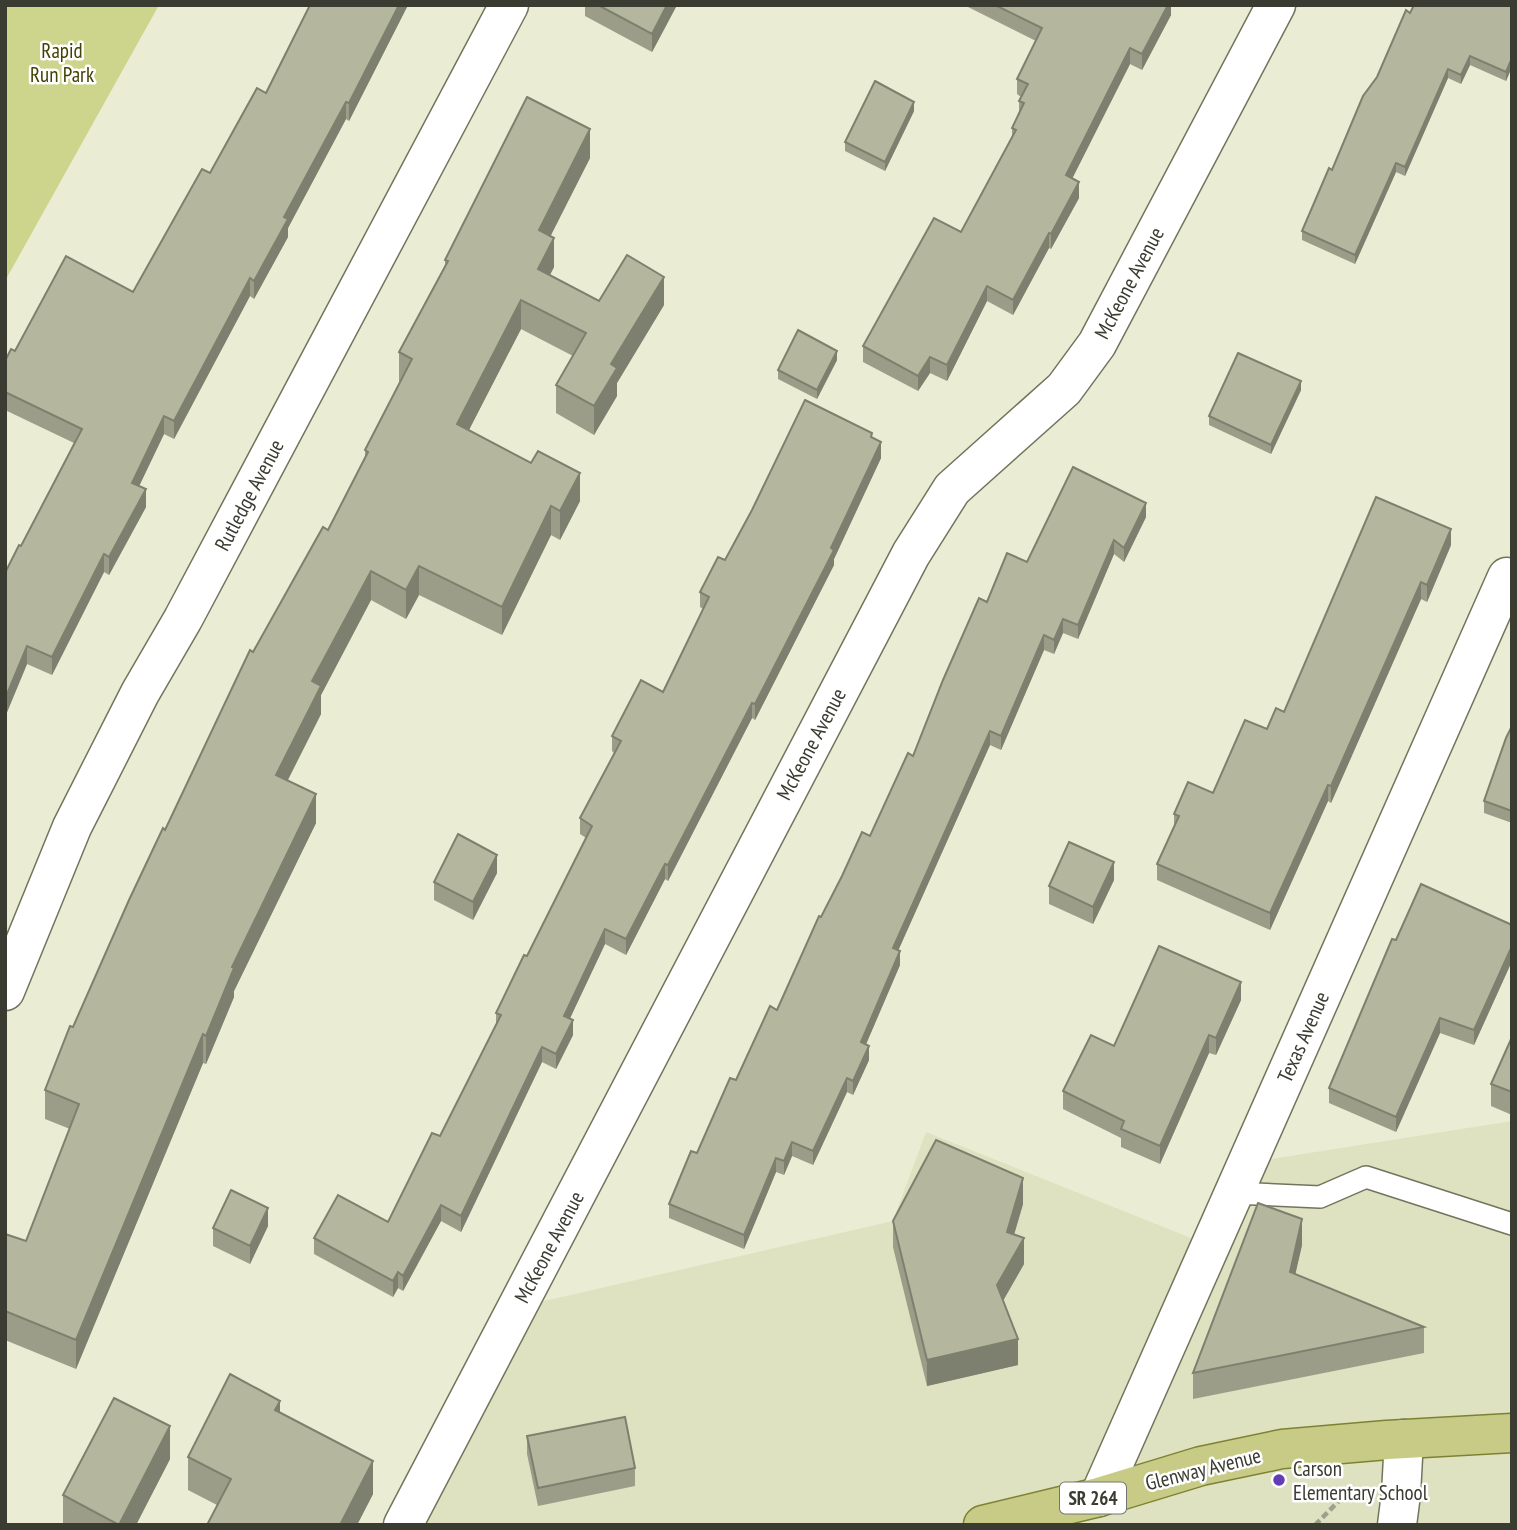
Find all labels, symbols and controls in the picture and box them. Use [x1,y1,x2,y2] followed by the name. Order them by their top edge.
[30,37,94,88] park label: Rapid Run Park
[1088,222,1170,344] street label: McKeone Avenue
[208,435,290,555] street label: Rutledge Avenue
[770,683,852,805] street label: McKeone Avenue
[1271,987,1335,1087] street label: Texas Avenue
[508,1186,590,1308] street label: McKeone Avenue
[1142,1442,1264,1496] street label: Glenway Avenue
[1293,1455,1428,1506] place label: Carson Elementary School
[1271,1472,1287,1488] marker: Carson Elementary School
[1060,1482,1126,1514] road number: SR 264

